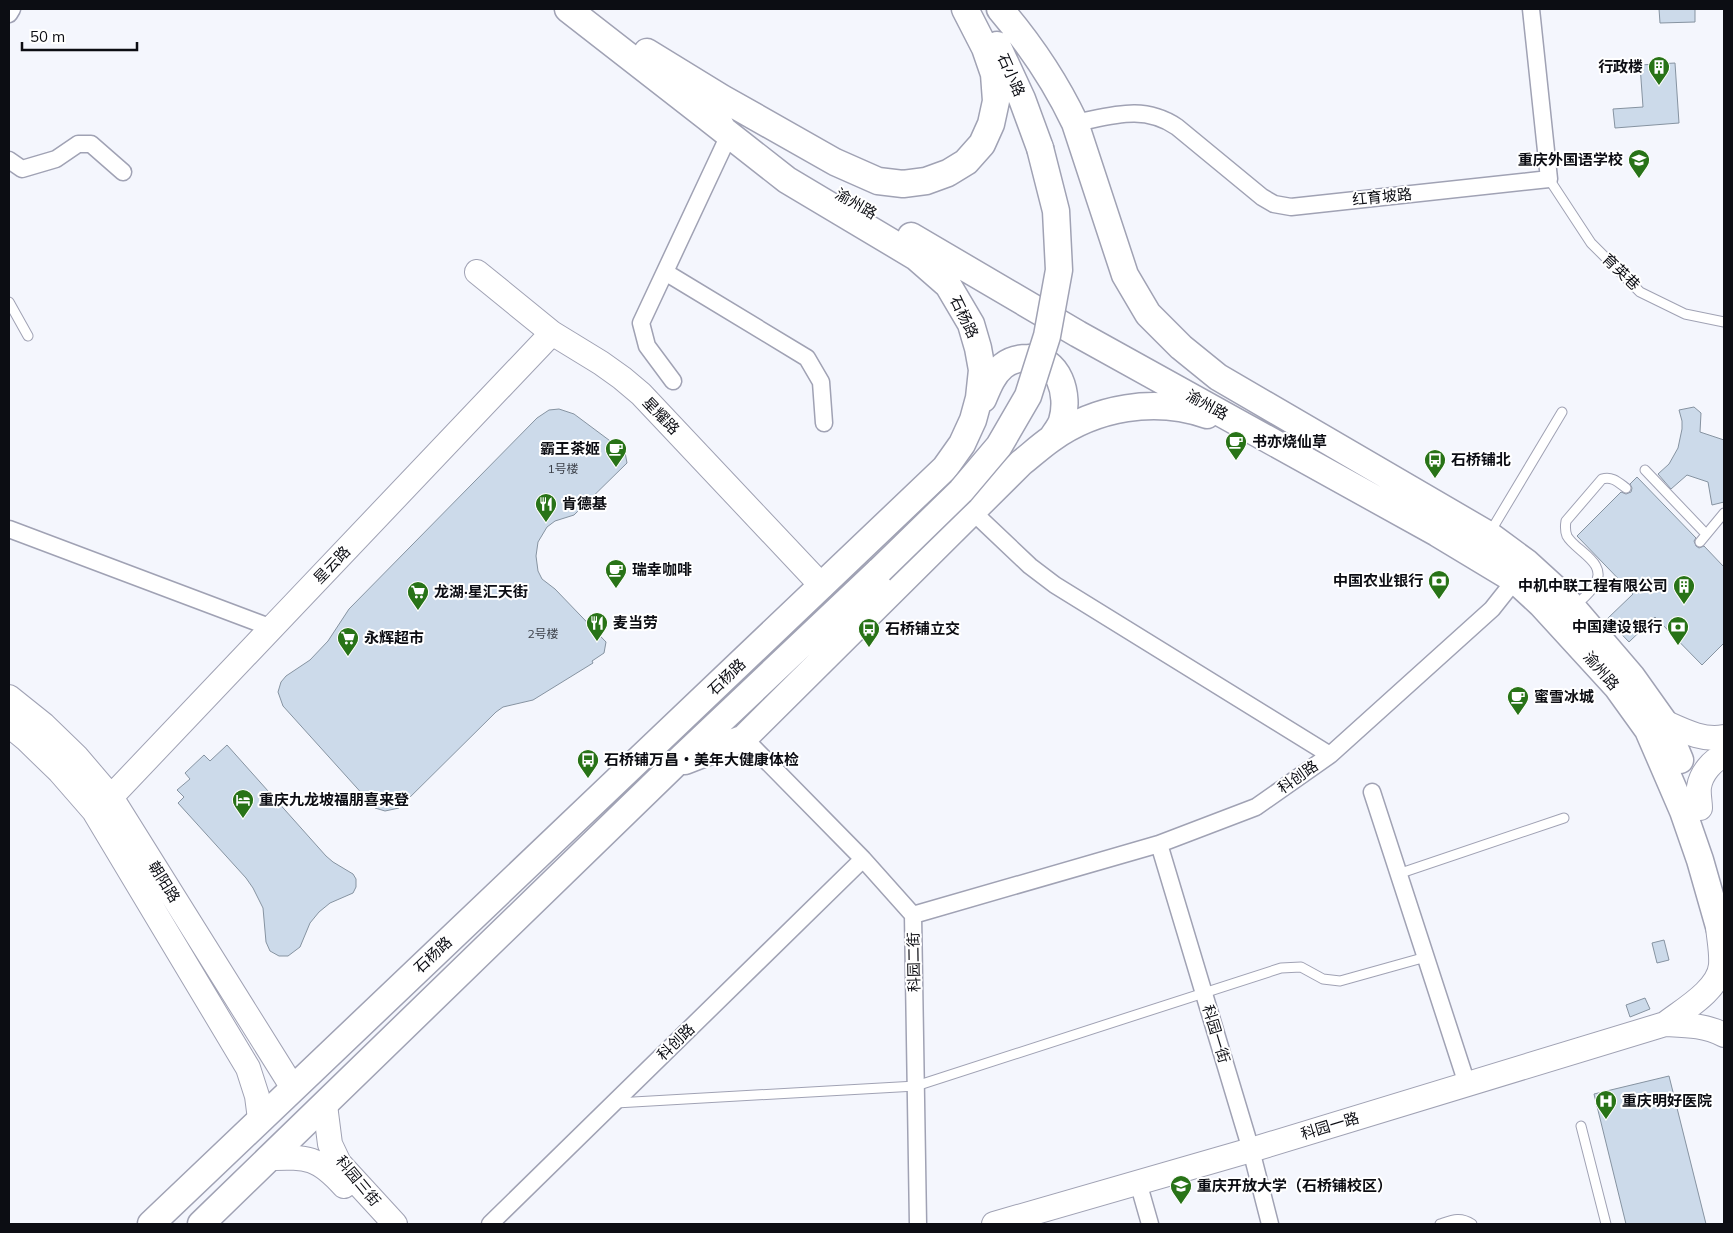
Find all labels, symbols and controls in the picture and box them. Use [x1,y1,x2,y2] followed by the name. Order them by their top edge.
[22,20,138,52] scale bar
[30,27,65,46] text: 50 m
[994,50,1029,99] street label: 石小路
[1647,55,1671,86] building icon: 行政楼
[1598,57,1643,76] place label: 行政楼
[1627,148,1651,179] school or university icon: 重庆外国语学校
[1518,150,1623,169] place label: 重庆外国语学校
[832,184,880,223] street label: 渝州路
[1351,184,1413,209] street label: 红育坡路
[1599,249,1644,294] street label: 育英巷
[946,292,983,341] street label: 石杨路
[1183,385,1232,424] street label: 渝州路
[639,393,684,438] street label: 星耀路
[1224,430,1248,461] cafe icon: 书亦烧仙草
[1252,432,1327,451] place label: 书亦烧仙草
[604,437,628,468] cafe icon: 霸王茶姬
[540,439,600,458] place label: 霸王茶姬
[1423,448,1447,479] bus stop icon: 石桥铺北
[1451,450,1511,469] place label: 石桥铺北
[547,461,579,476] house number: 1号楼
[534,492,558,523] restaurant icon: 肯德基
[562,494,607,513] place label: 肯德基
[309,542,354,587] street label: 星云路
[604,558,628,589] cafe icon: 瑞幸咖啡
[632,560,692,579] place label: 瑞幸咖啡
[1427,569,1451,600] bank icon: 中国农业银行
[1333,571,1423,590] place label: 中国农业银行
[1672,574,1696,605] building icon: 中机中联工程有限公司
[1518,576,1668,595] place label: 中机中联工程有限公司
[406,580,430,611] supermarket icon: 龙湖·星汇天街
[434,582,528,601] place label: 龙湖·星汇天街
[585,611,609,642] restaurant icon: 麦当劳
[613,613,658,632] place label: 麦当劳
[1666,615,1690,646] bank icon: 中国建设银行
[857,617,881,648] bus stop icon: 石桥铺立交
[1572,617,1662,636] place label: 中国建设银行
[885,619,960,638] place label: 石桥铺立交
[336,626,360,657] supermarket icon: 永辉超市
[527,626,559,641] house number: 2号楼
[364,628,424,647] place label: 永辉超市
[1579,647,1623,694] street label: 渝州路
[704,654,749,699] street label: 石杨路
[1506,685,1530,716] cafe icon: 蜜雪冰城
[1534,687,1594,706] place label: 蜜雪冰城
[576,748,600,779] bus stop icon: 石桥铺万昌‧美年大健康体检
[604,750,799,769] place label: 石桥铺万昌‧美年大健康体检
[1274,756,1322,797] street label: 科创路
[231,788,255,819] hotel icon: 重庆九龙坡福朋喜来登
[259,790,409,809] place label: 重庆九龙坡福朋喜来登
[144,858,184,906] street label: 朝阳路
[410,932,456,977] street label: 石杨路
[903,932,924,992] street label: 科园二街
[1199,1002,1234,1065] street label: 科园一街
[653,1019,698,1064] street label: 科创路
[1594,1089,1618,1120] hospital icon: 重庆明好医院
[1622,1091,1712,1110] place label: 重庆明好医院
[1298,1108,1361,1143] street label: 科园一路
[332,1152,385,1210] street label: 科园三街
[1169,1174,1193,1205] school or university icon: 重庆开放大学（石桥铺校区）
[1197,1176,1392,1195] place label: 重庆开放大学（石桥铺校区）

